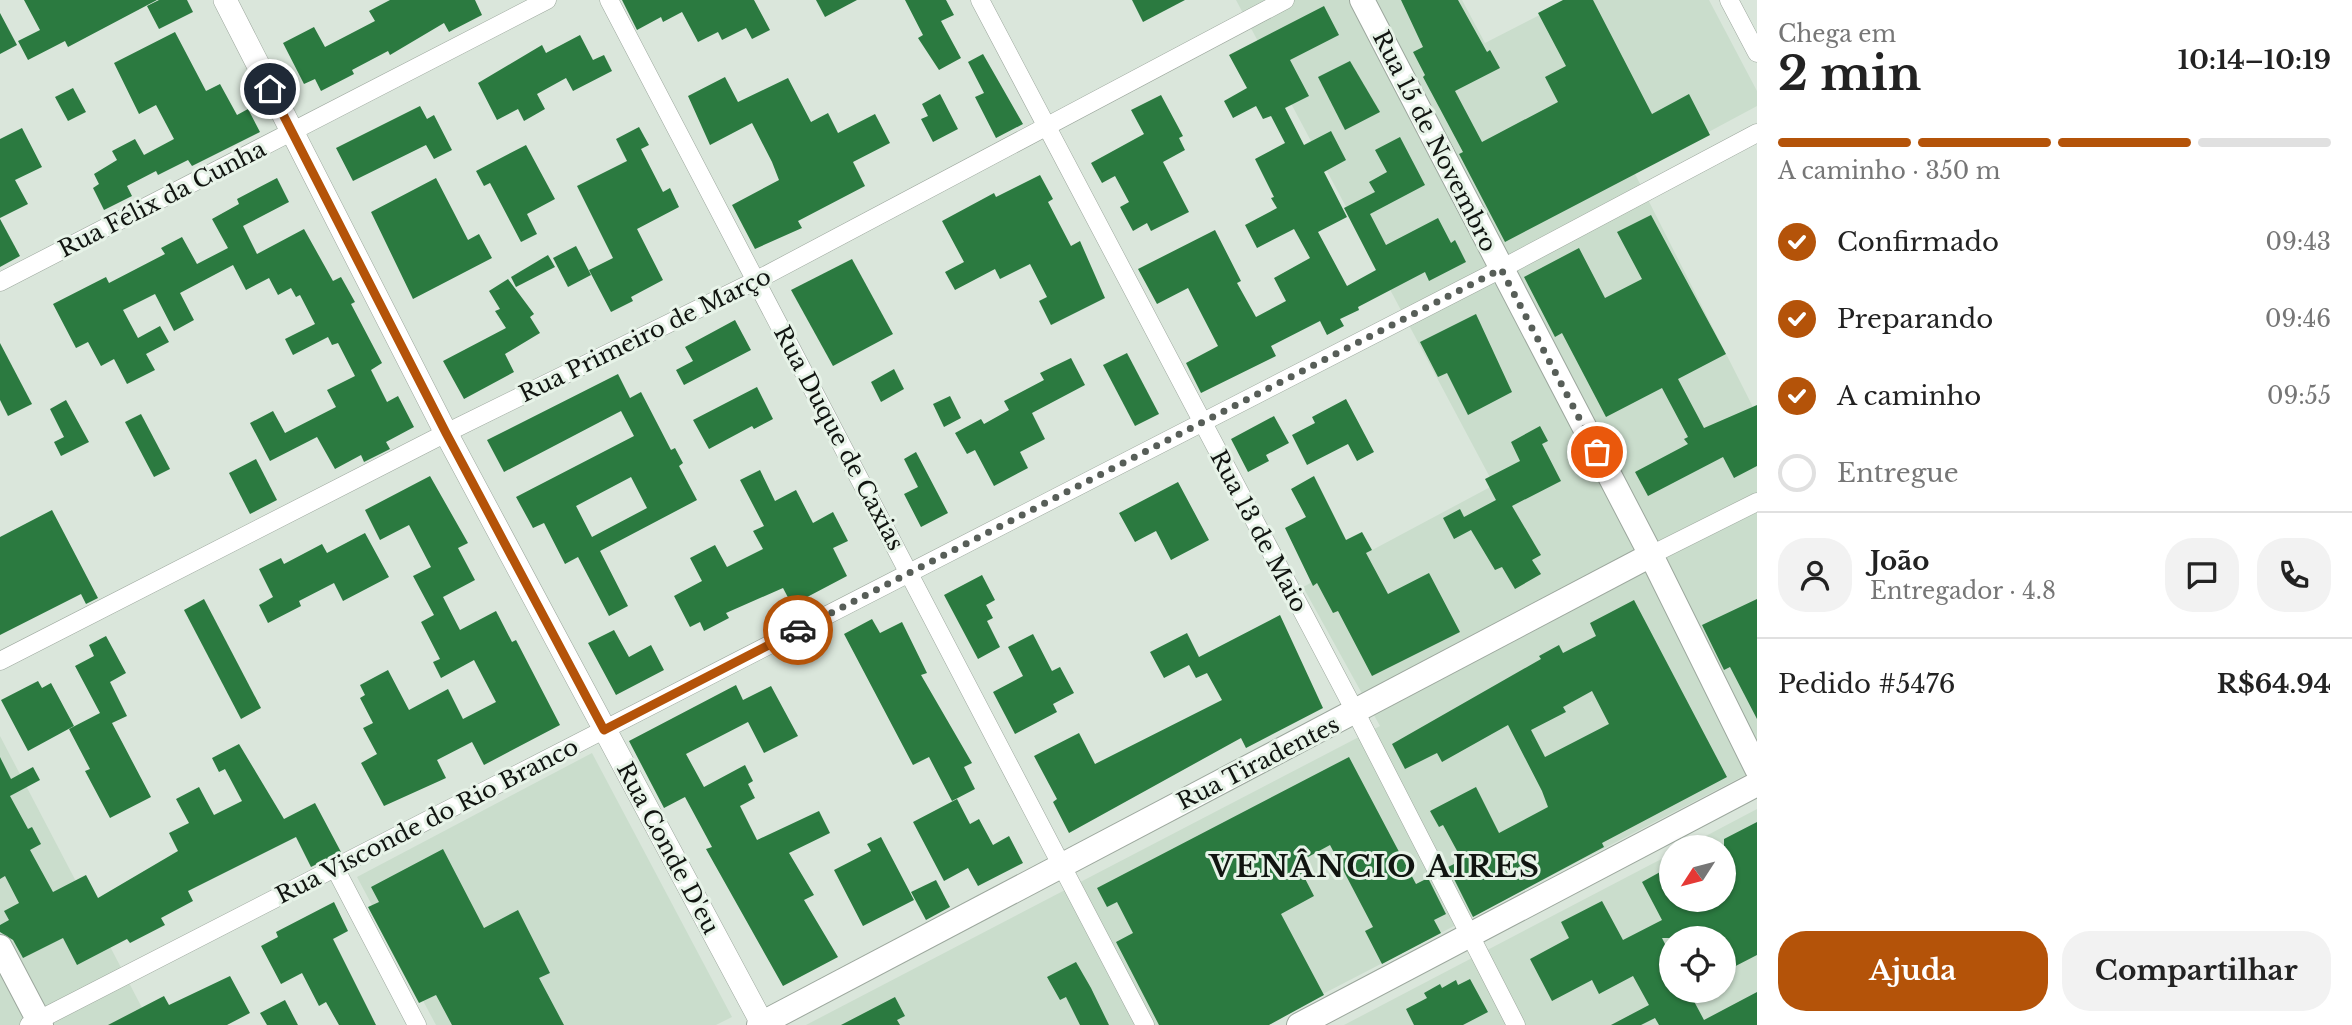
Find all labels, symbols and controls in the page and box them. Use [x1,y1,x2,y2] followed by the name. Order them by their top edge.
[1778,20,1896,48] text: Chega em
[1367,26,1503,256] street label: Rua 15 de Novembro
[2178,44,2331,76] text: 10:14–10:19
[1778,45,1921,102] text: 2 min
[240,59,300,119] pin
[251,70,289,108] icon: home
[54,134,271,263] street label: Rua Félix da Cunha
[1778,157,2000,185] text: A caminho · 350 m
[1778,223,1816,261] icon: check
[1837,226,1999,258] text: Confirmado
[2266,228,2331,256] text: 09:43
[515,262,775,408] street label: Rua Primeiro de Março
[1778,300,1816,338] icon: check
[1837,303,1993,335] text: Preparando
[2265,305,2331,333] text: 09:46
[768,321,910,555] street label: Rua Duque de Caxias
[1778,377,1816,415] icon: check
[1837,380,1981,412] text: A caminho
[2267,382,2331,410] text: 09:55
[1567,422,1627,482] pin
[1578,433,1616,471] icon: bag
[1204,445,1314,617] street label: Rua 13 de Maio
[1837,457,1959,489] text: Entregue
[1778,538,1852,612] button: person
[2165,538,2239,612] button: chat
[2257,538,2331,612] button: phone
[1870,545,1929,577] text: João
[1870,577,2056,605] text: Entregador · 4.8
[763,595,833,665] courier
[779,611,817,649] icon: car
[1778,668,1955,700] text: Pedido #5476
[2217,668,2331,700] text: R$64.94
[1172,710,1344,816] street label: Rua Tiradentes
[271,732,583,910] street label: Rua Visconde do Rio Branco
[611,757,725,939] street label: Rua Conde D'eu
[1659,835,1736,912] north arrow
[1659,835,1736,1003] map controls
[1208,848,1541,885] district label: VENÂNCIO AIRES
[1659,926,1736,1003] button: locate
[1778,931,2048,1011] button: Ajuda
[2062,931,2331,1011] button: Compartilhar

